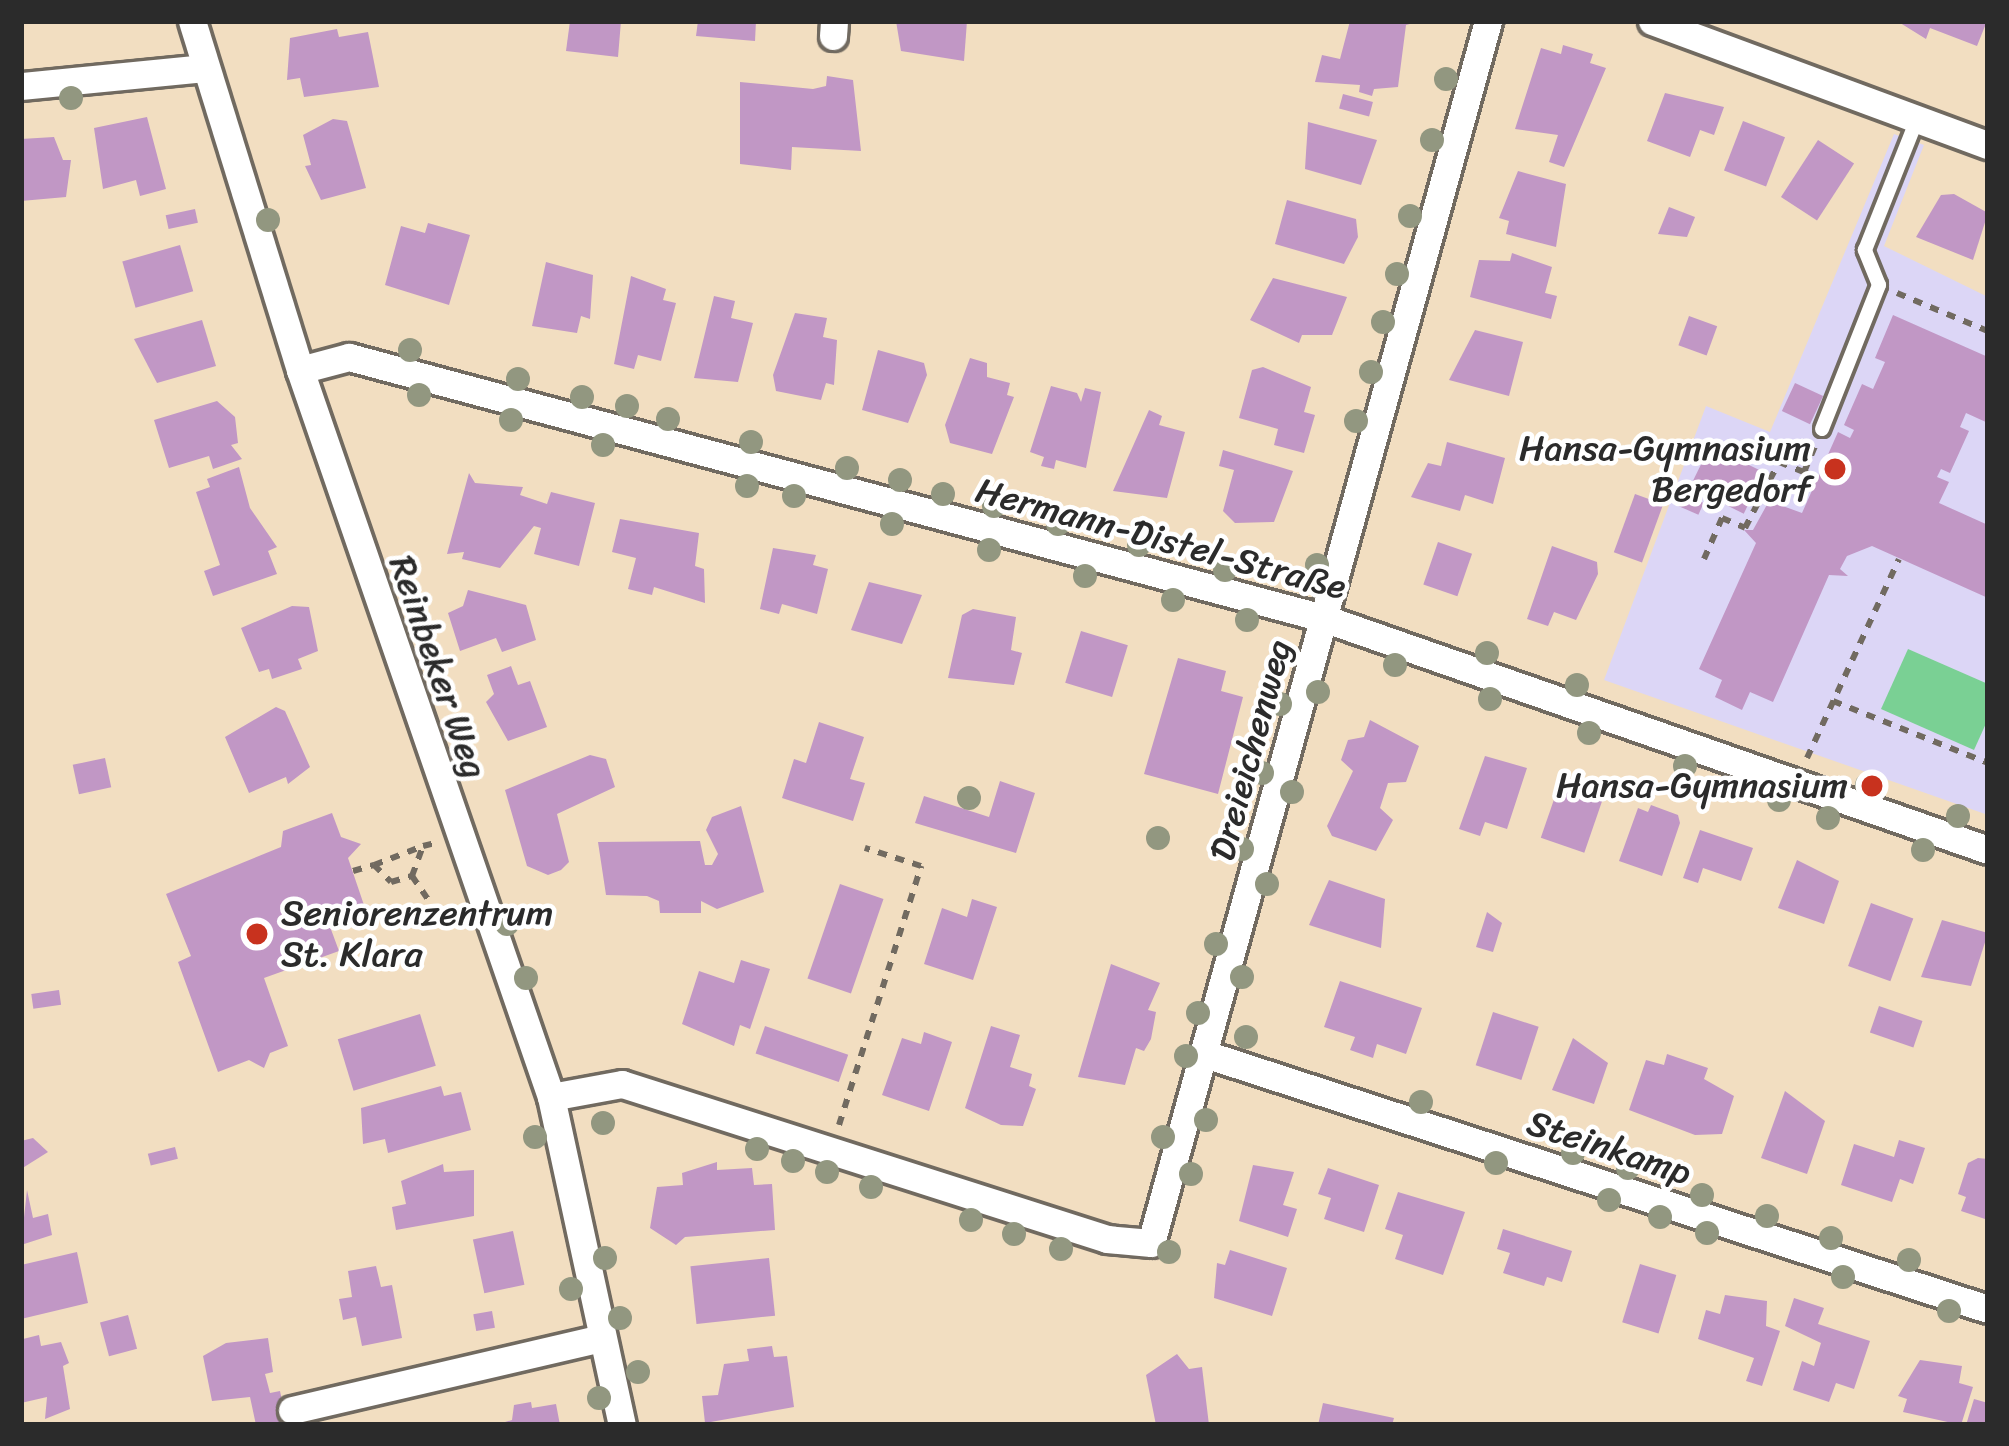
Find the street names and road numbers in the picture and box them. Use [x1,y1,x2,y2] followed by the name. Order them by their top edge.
[971,469,1351,609] street label: Hermann-Distel-Straße
[380,550,496,784] street label: Reinbeker Weg
[1201,635,1301,865] street label: Dreieichenweg
[1521,1101,1697,1195] street label: Steinkamp

